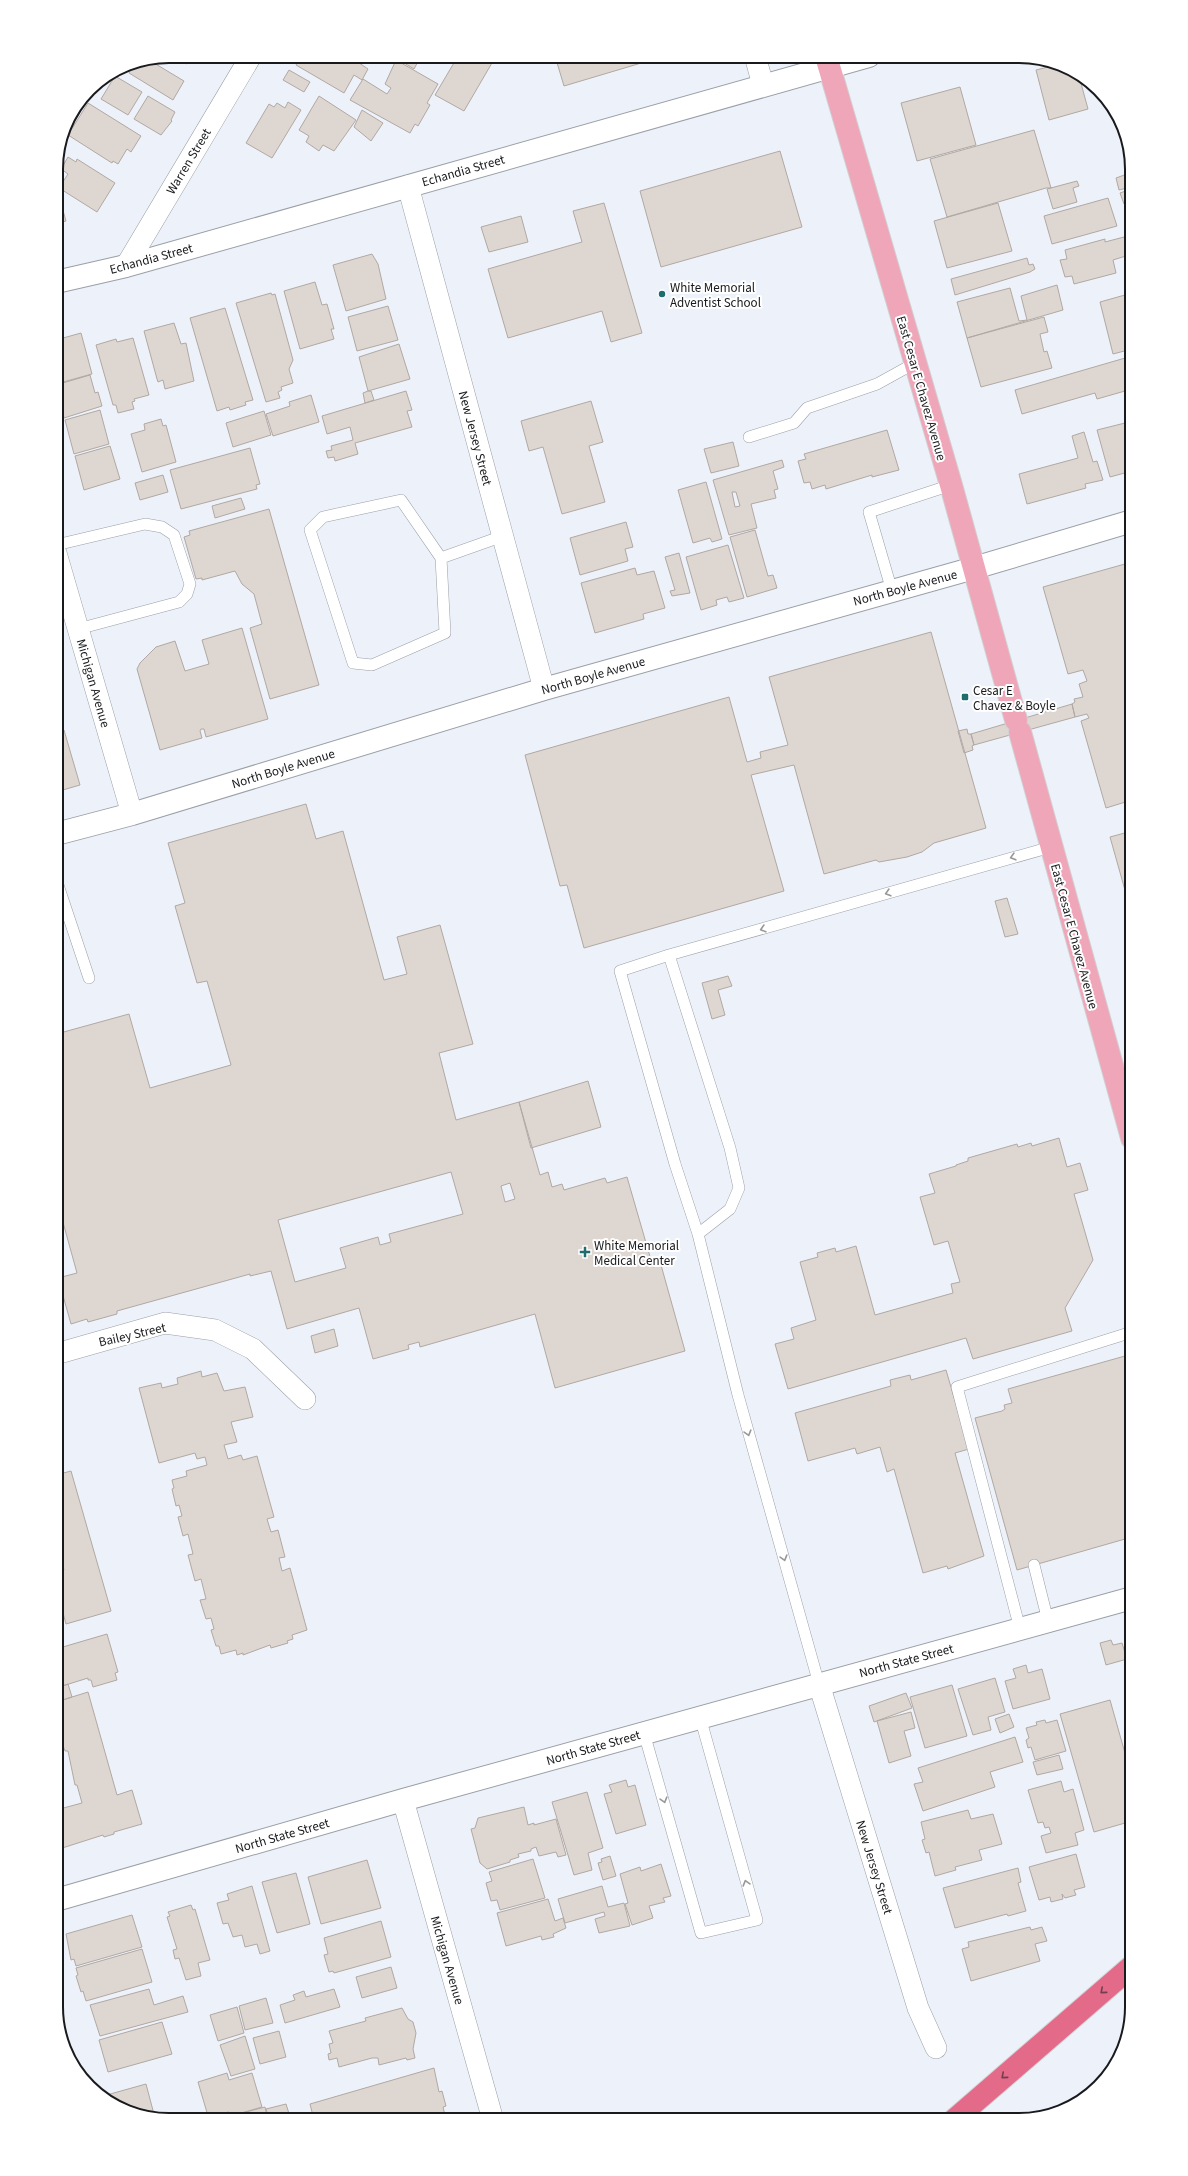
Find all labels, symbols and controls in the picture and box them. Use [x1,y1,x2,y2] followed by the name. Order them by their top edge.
[162,125,216,198] street label: Warren Street
[420,150,507,191] street label: Echandia Street
[108,239,195,279] street label: Echandia Street
[670,279,761,312] place label: White Memorial Adventist School
[657,289,667,299] marker: White Memorial Adventist School
[892,314,950,463] street label: East Cesar E Chavez Avenue
[454,389,496,488] street label: New Jersey Street
[851,565,959,611] street label: North Boyle Avenue
[72,637,114,730] street label: Michigan Avenue
[539,653,647,699] street label: North Boyle Avenue
[973,682,1056,715] place label: Cesar E Chavez & Boyle
[960,692,970,702] marker: Cesar E Chavez & Boyle
[229,745,337,793] street label: North Boyle Avenue
[1010,853,1017,861] one-way arrow
[1046,862,1102,1011] street label: East Cesar E Chavez Avenue
[885,888,892,897] one-way arrow
[760,924,767,933] one-way arrow
[594,1237,679,1270] place label: White Memorial Medical Center
[579,1246,591,1258] marker: White Memorial Medical Center
[97,1318,168,1351] street label: Bailey Street
[744,1429,752,1436] one-way arrow
[779,1554,788,1561] one-way arrow
[857,1640,956,1682] street label: North State Street
[544,1726,643,1770] street label: North State Street
[659,1796,668,1803] one-way arrow
[233,1814,332,1858] street label: North State Street
[851,1818,897,1917] street label: New Jersey Street
[743,1879,751,1886] one-way arrow
[426,1914,468,2007] street label: Michigan Avenue
[1100,1987,1107,1994] one-way arrow
[1002,2072,1009,2079] one-way arrow

